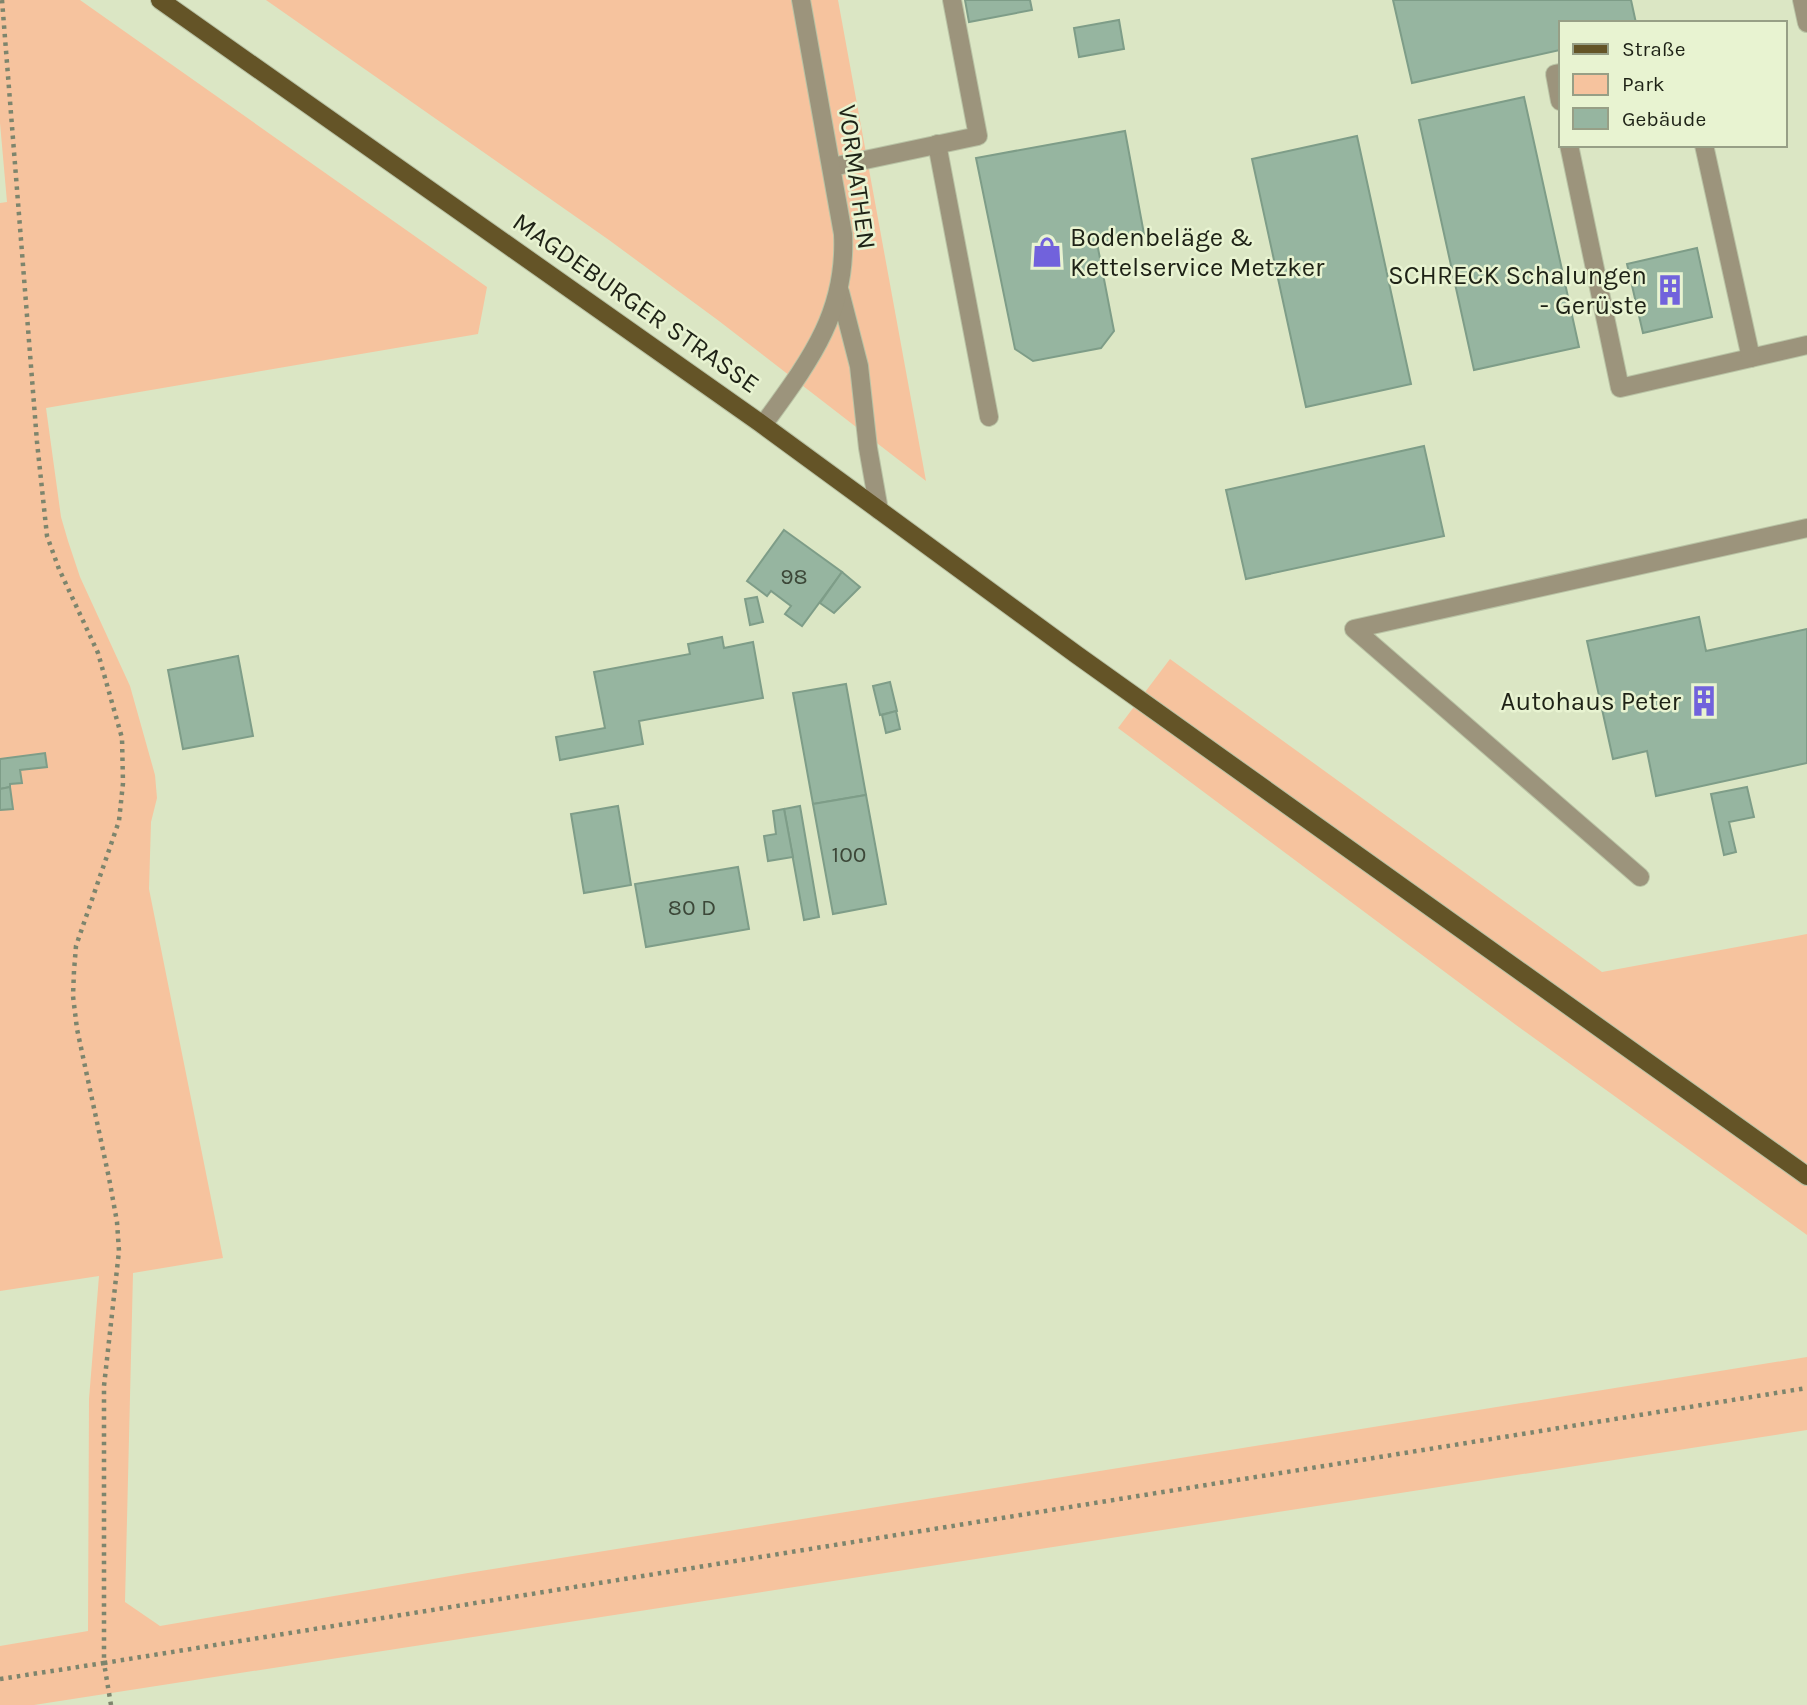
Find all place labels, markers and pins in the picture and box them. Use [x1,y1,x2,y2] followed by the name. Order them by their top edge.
[1070,222,1325,283] place label: Bodenbeläge & Kettelservice Metzker
[1030,235,1064,269] shop icon: Bodenbeläge & Kettelservice Metzker
[1388,260,1647,321] place label: SCHRECK Schalungen - Gerüste
[1653,273,1687,307] building icon: SCHRECK Schalungen - Gerüste
[1687,684,1721,718] building icon: Autohaus Peter
[1500,686,1682,717] place label: Autohaus Peter

